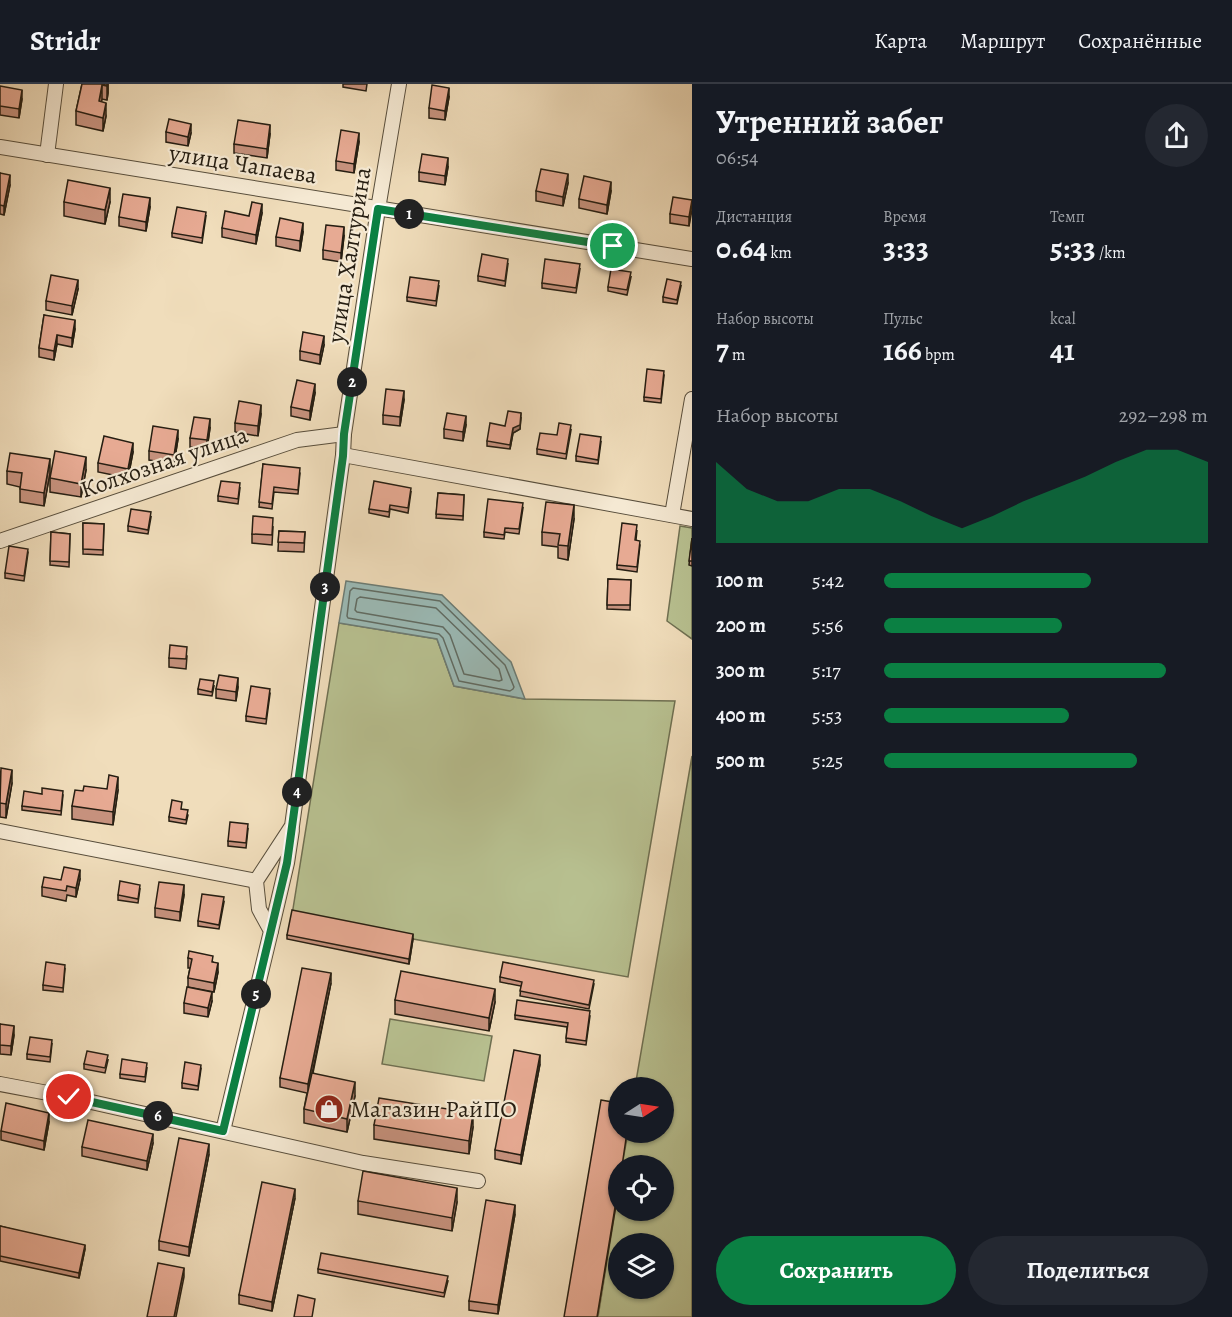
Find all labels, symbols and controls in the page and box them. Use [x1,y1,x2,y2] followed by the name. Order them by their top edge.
[30,22,101,60] text: Stridr
[874,27,927,55] text: Карта
[960,27,1045,55] text: Маршрут
[1078,27,1202,55] text: Сохранённые
[716,99,943,144] text: Утренний забег
[1145,104,1208,167] button: share
[166,136,319,191] street label: улица Чапаева
[716,144,758,171] text: 06:54
[319,165,379,346] street label: улица Халтурина
[394,199,424,229] pin: 1
[406,203,412,225] text: 1
[716,206,792,228] text: Дистанция
[883,206,927,228] text: Время
[1050,206,1085,228] text: Темп
[587,220,638,271] pin
[716,228,767,268] text: 0.64
[883,228,929,268] text: 3:33
[1050,228,1096,268] text: 5:33
[596,229,629,262] icon: arrive
[767,242,792,264] text: km
[1096,242,1125,264] text: /km
[716,308,814,330] text: Набор высоты
[883,308,923,330] text: Пульс
[1050,308,1076,330] text: kcal
[716,330,729,370] text: 7
[883,330,922,370] text: 166
[1050,330,1075,370] text: 41
[729,344,745,366] text: m
[922,344,955,366] text: bpm
[337,367,367,397] pin: 2
[348,371,356,393] text: 2
[716,402,839,429] text: Набор высоты
[1119,402,1208,429] text: 292–298 m
[76,418,252,506] street label: Колхозная улица
[716,567,764,594] text: 100 m
[812,567,844,594] text: 5:42
[310,572,340,602] pin: 3
[322,576,328,598] text: 3
[716,612,766,639] text: 200 m
[812,612,843,639] text: 5:56
[716,657,765,684] text: 300 m
[812,657,841,684] text: 5:17
[716,702,766,729] text: 400 m
[812,702,842,729] text: 5:53
[716,747,765,774] text: 500 m
[812,747,843,774] text: 5:25
[282,777,312,807] pin: 4
[293,781,301,803] text: 4
[241,979,271,1009] pin: 5
[253,983,259,1005] text: 5
[43,1071,94,1122] pin
[608,1077,674,1143] north arrow
[608,1077,674,1299] map controls
[52,1080,85,1113] icon: check
[313,1093,345,1125] shop icon: Магазин РайПО
[350,1093,517,1125] place label: Магазин РайПО
[143,1101,173,1131] pin: 6
[154,1105,162,1127] text: 6
[608,1155,674,1221] button: locate
[608,1233,674,1299] button: layers
[716,1236,956,1305] button: Сохранить
[968,1236,1208,1305] button: Поделиться

